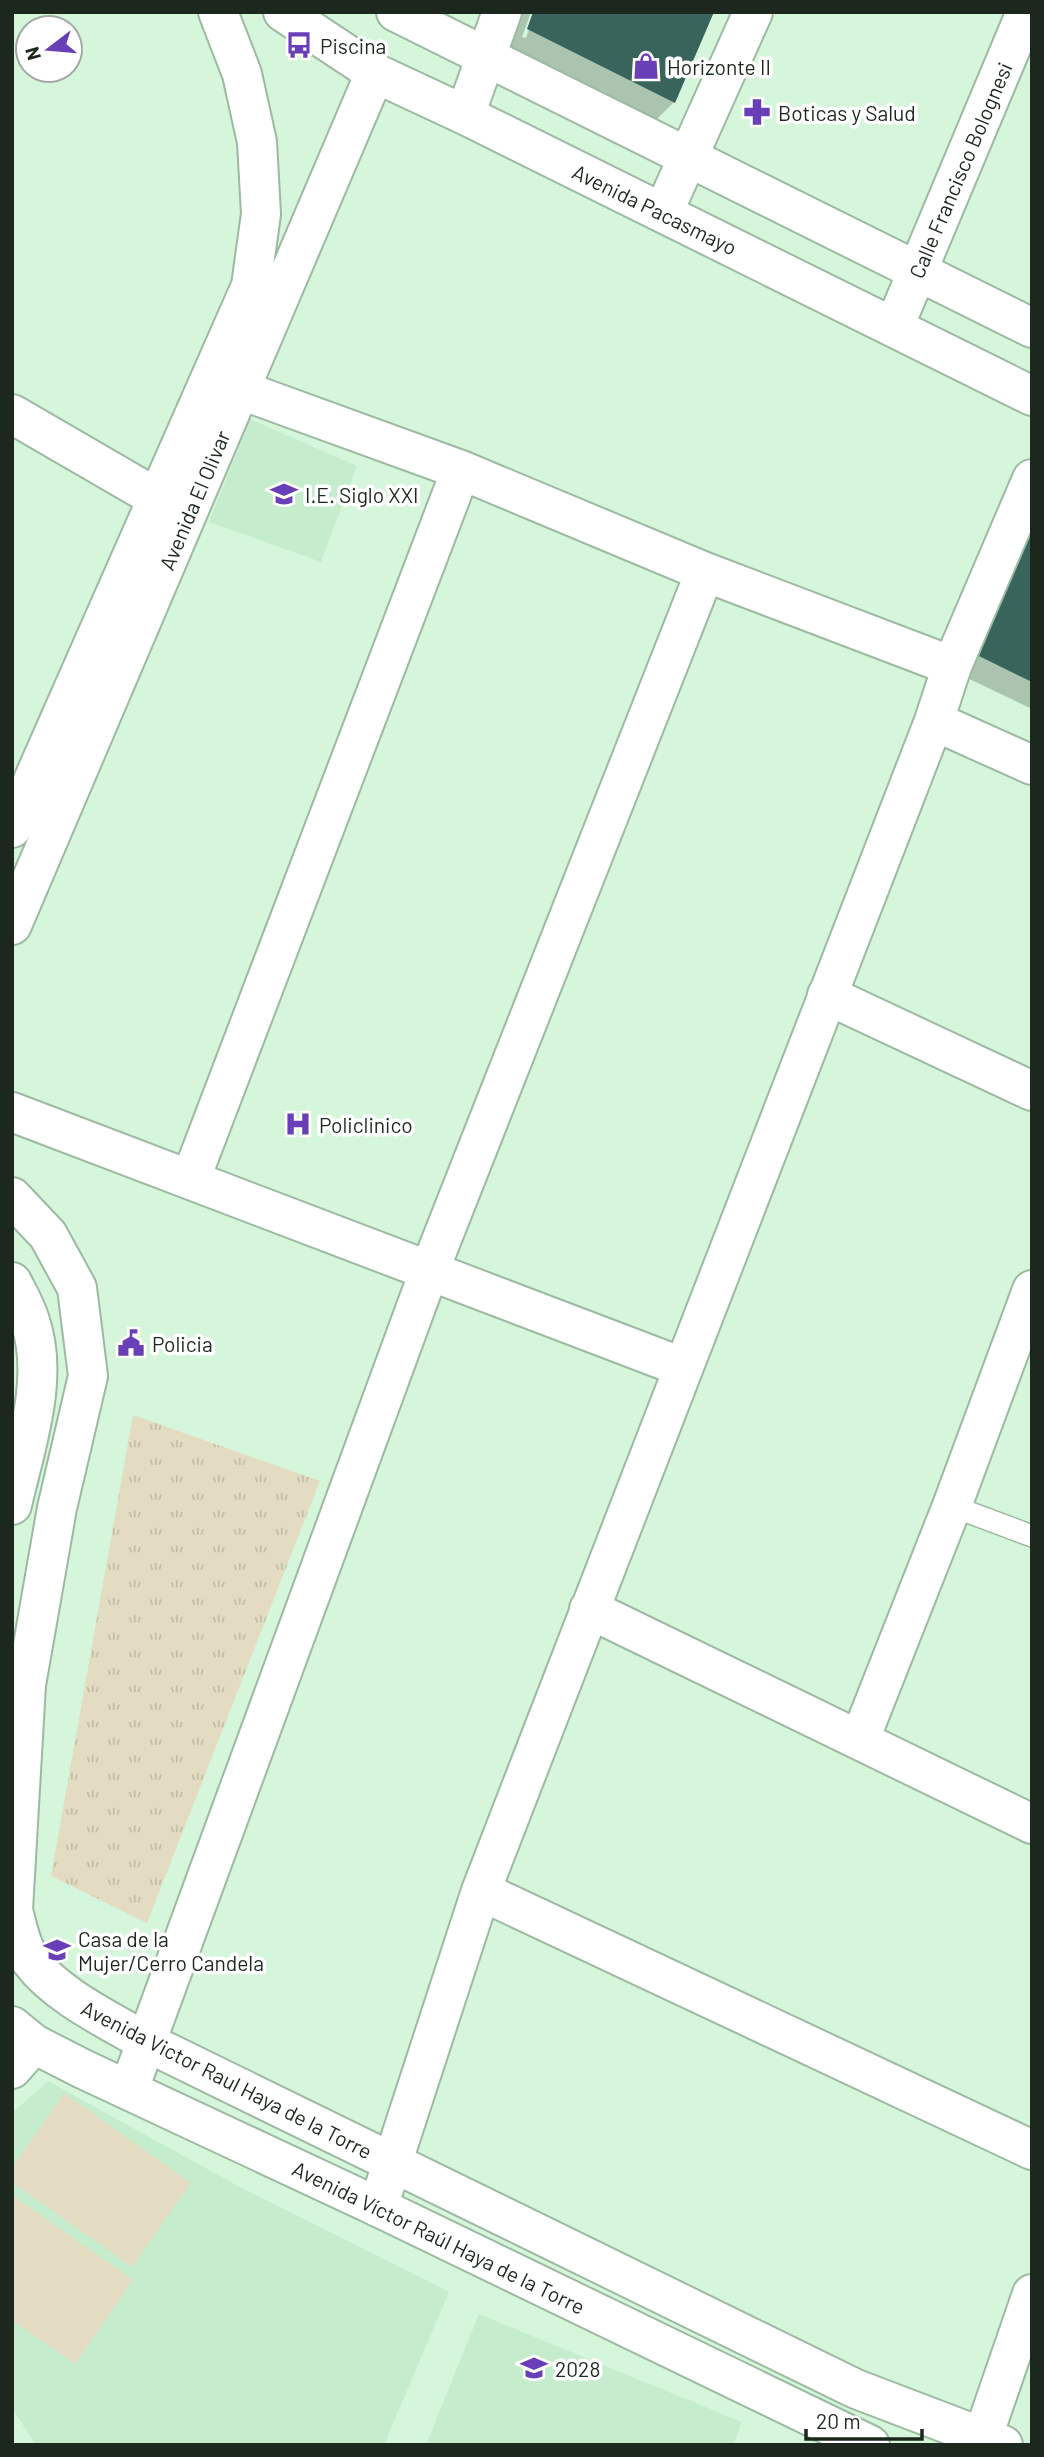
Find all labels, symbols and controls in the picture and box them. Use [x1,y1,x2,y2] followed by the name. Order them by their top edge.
[14,14,84,84] north arrow
[284,30,314,60] bus stop icon: Piscina
[320,33,386,58] place label: Piscina
[19,45,45,63] text: N
[631,51,661,81] shop icon: Horizonte II
[667,54,771,79] place label: Horizonte II
[903,58,1017,282] street label: Calle Francisco Bolognesi
[742,97,772,127] pharmacy icon: Boticas y Salud
[778,100,916,125] place label: Boticas y Salud
[569,158,741,260] street label: Avenida Pacasmayo
[153,426,235,574] street label: Avenida El Olivar
[269,479,299,509] school or university icon: I.E. Siglo XXI
[305,482,419,507] place label: I.E. Siglo XXI
[283,1109,313,1139] hospital icon: Policlinico
[319,1112,413,1137] place label: Policlinico
[116,1328,146,1358] public building icon: Policia
[152,1331,213,1356] place label: Policia
[78,1926,264,1975] place label: Casa de la Mujer/Cerro Candela
[42,1935,72,1965] school or university icon: Casa de la Mujer/Cerro Candela
[78,1995,376,2163] street label: Avenida Victor Raul Haya de la Torre
[289,2155,589,2319] street label: Avenida Víctor Raúl Haya de la Torre
[519,2353,549,2383] school or university icon: 2028
[555,2356,600,2381] place label: 2028
[806,2398,922,2442] scale bar
[816,2408,861,2433] text: 20 m

